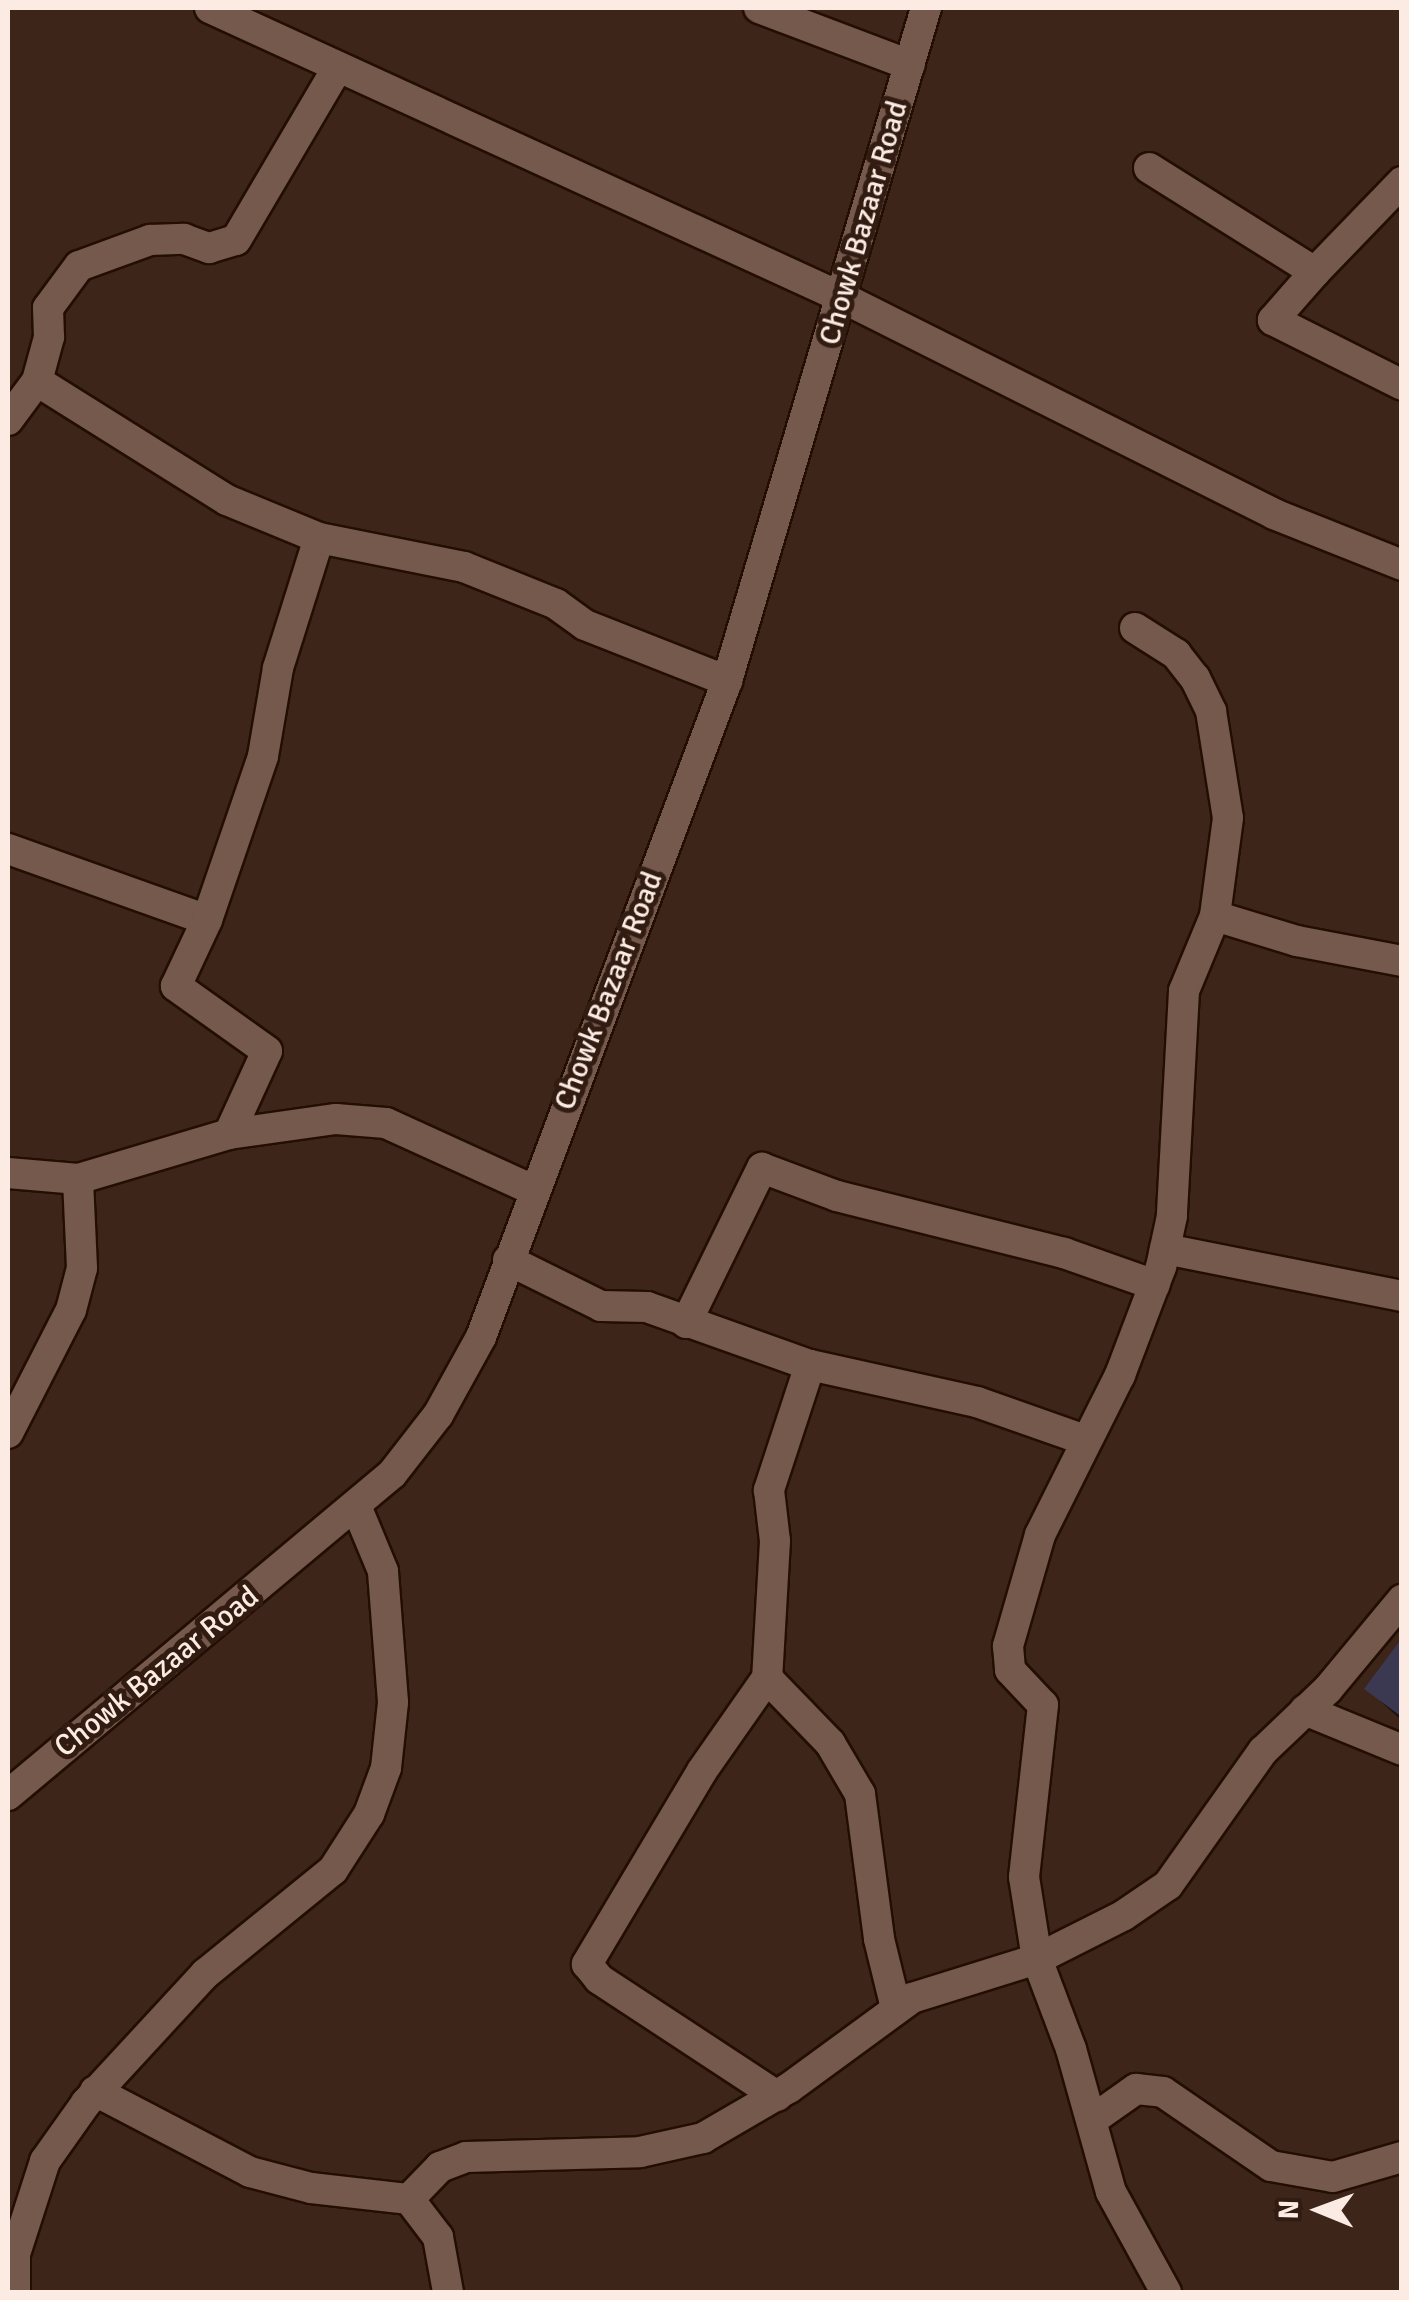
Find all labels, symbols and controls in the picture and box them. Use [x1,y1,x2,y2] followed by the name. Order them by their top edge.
[812,97,916,349] street label: Chowk Bazaar Road
[547,867,671,1115] street label: Chowk Bazaar Road
[48,1579,266,1765] street label: Chowk Bazaar Road
[1269,2160,1369,2260] north arrow
[1272,2199,1306,2220] text: N

